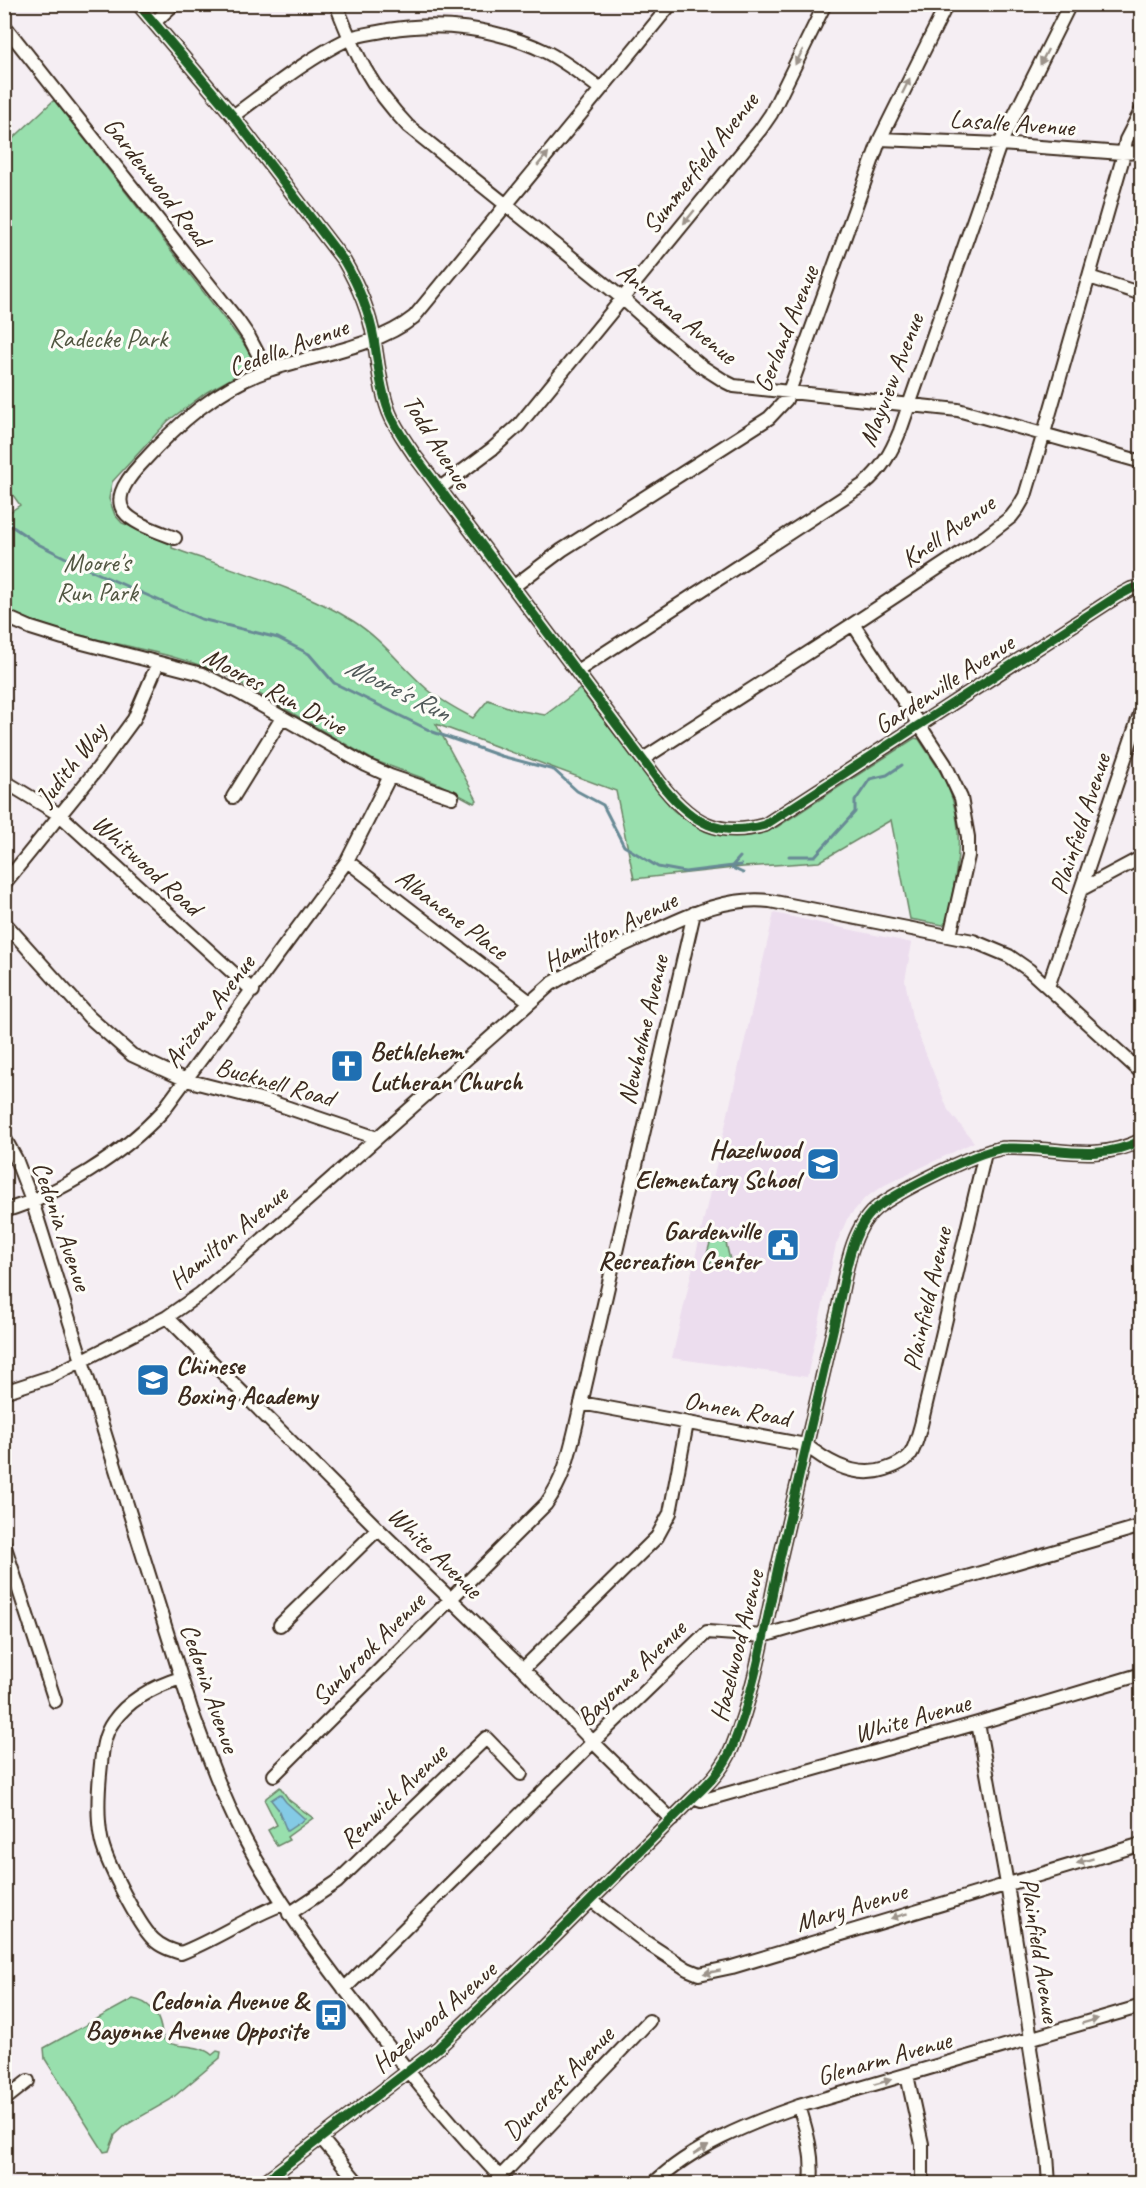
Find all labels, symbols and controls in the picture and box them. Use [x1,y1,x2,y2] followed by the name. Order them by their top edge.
[794,48,803,65] one-way arrow
[1039,48,1049,65] one-way arrow
[901,78,911,95] one-way arrow
[634,84,767,241] street label: Summerfield Avenue
[948,102,1077,144] street label: Lasalle Avenue
[96,110,220,257] street label: Gardenwood Road
[537,151,550,167] one-way arrow
[683,209,696,224] one-way arrow
[610,255,745,372] street label: Anntana Avenue
[746,260,827,397] street label: Gerland Avenue
[851,307,932,451] street label: Mayview Avenue
[224,310,354,384] street label: Cedella Avenue
[49,322,169,355] park label: Radecke Park
[395,389,480,498] street label: Todd Avenue
[895,485,1003,575] street label: Knell Avenue
[57,546,140,609] park label: Moore's Run Park
[868,625,1022,742] street label: Gardenville Avenue
[198,640,353,743] street label: Moores Run Drive
[340,649,458,730] water label: Moore's Run
[27,714,115,814] street label: Judith Way
[1042,748,1119,898] street label: Plainfield Avenue
[85,807,212,926] street label: Whitwood Road
[389,861,516,968] street label: Albanene Place
[538,883,684,979] street label: Hamilton Avenue
[156,947,263,1074] street label: Arizona Avenue
[610,951,677,1108] street label: Newholme Avenue
[370,1035,523,1098] place label: Bethlehem Lutheran Church
[329,1048,365,1084] church icon: Bethlehem Lutheran Church
[212,1049,342,1116] street label: Bucknell Road
[635,1133,805,1196] place label: Hazelwood Elementary School
[805,1146,841,1182] school or university icon: Hazelwood Elementary School
[25,1157,100,1297] street label: Cedonia Avenue
[162,1177,296,1296] street label: Hamilton Avenue
[598,1214,763,1277] place label: Gardenville Recreation Center
[895,1223,960,1374] street label: Plainfield Avenue
[765,1227,801,1263] public building icon: Gardenville Recreation Center
[176,1349,320,1412] place label: Chinese Boxing Academy
[135,1362,171,1398] school or university icon: Chinese Boxing Academy
[682,1384,796,1435] street label: Onnen Road
[381,1499,491,1606] street label: White Avenue
[702,1564,772,1725] street label: Hazelwood Avenue
[304,1584,433,1713] street label: Sunbrook Avenue
[569,1611,694,1734] street label: Bayonne Avenue
[173,1619,248,1759] street label: Cedonia Avenue
[850,1685,975,1750] street label: White Avenue
[332,1735,455,1856] street label: Renwick Avenue
[1076,1857,1094,1866] one-way arrow
[791,1874,913,1940] street label: Mary Avenue
[1012,1875,1068,2026] street label: Plainfield Avenue
[890,1912,908,1921] one-way arrow
[365,1952,505,2080] street label: Hazelwood Avenue
[702,1968,721,1977] one-way arrow
[86,1984,311,2047] place label: Cedonia Avenue & Bayonne Avenue Opposite
[313,1997,349,2033] bus stop icon: Cedonia Avenue & Bayonne Avenue Opposite
[1082,2016,1100,2025] one-way arrow
[495,2018,622,2147] street label: Duncrest Avenue
[813,2023,956,2093] street label: Glenarm Avenue
[874,2077,892,2086] one-way arrow
[693,2145,709,2156] one-way arrow

